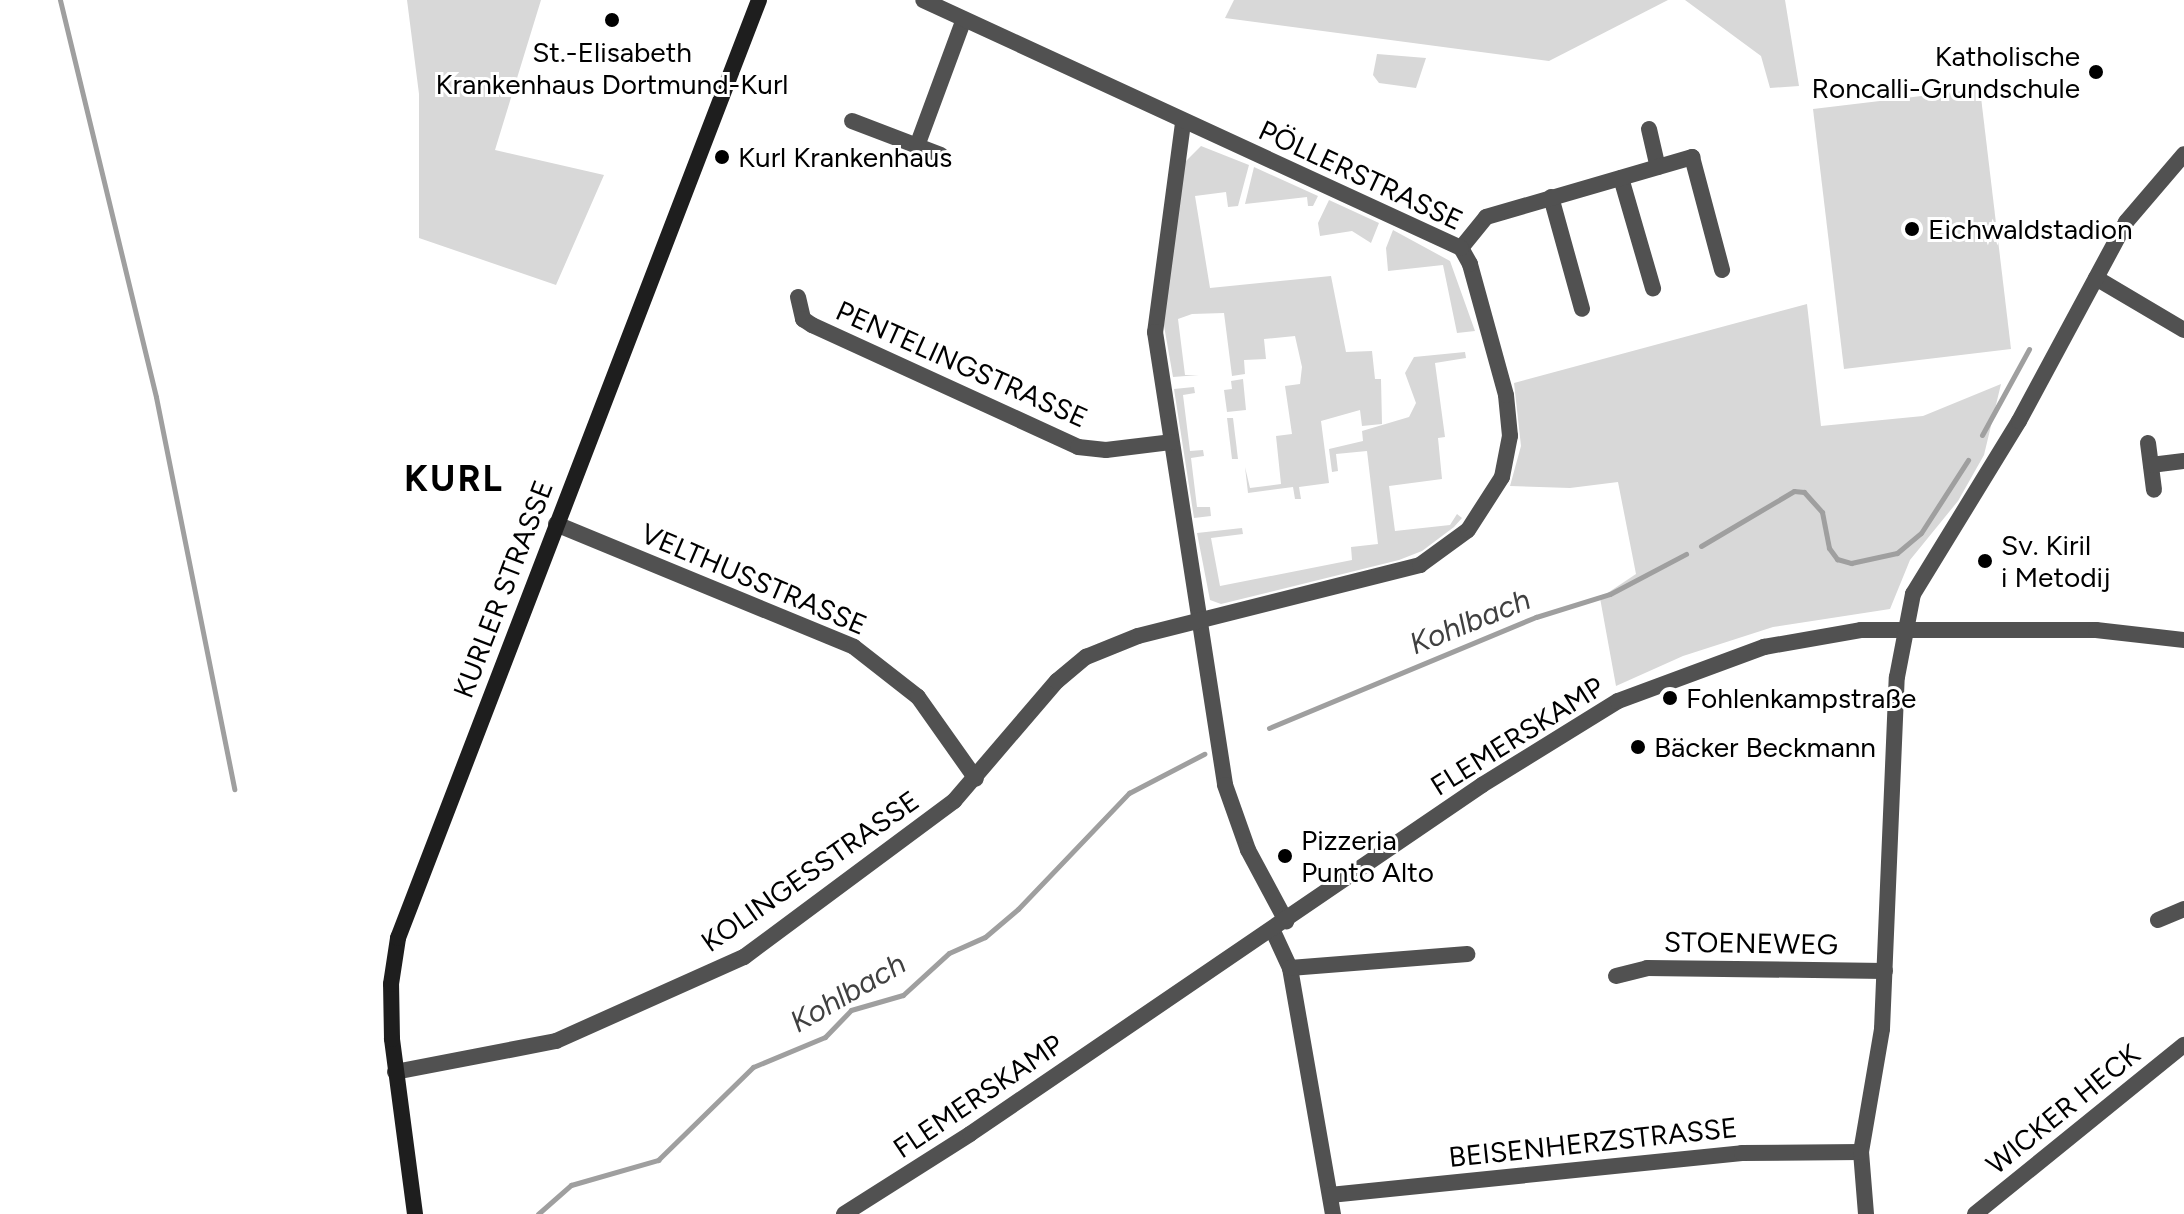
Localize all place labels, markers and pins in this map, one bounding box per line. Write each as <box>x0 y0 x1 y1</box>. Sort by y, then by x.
marker: St.-Elisabeth Krankenhaus Dortmund-Kurl <box>601 9 623 31</box>
place label: St.-Elisabeth Krankenhaus Dortmund-Kurl <box>435 35 789 101</box>
place label: Katholische Roncalli-Grundschule <box>1811 39 2080 105</box>
marker: Katholische Roncalli-Grundschule <box>2087 63 2105 81</box>
place label: Kurl Krankenhaus <box>738 140 952 174</box>
marker: Kurl Krankenhaus <box>713 148 731 166</box>
place label: Eichwaldstadion <box>1928 212 2133 246</box>
marker: Eichwaldstadion <box>1903 220 1921 238</box>
place label: Sv. Kiril i Metodij <box>2001 528 2111 594</box>
marker: Sv. Kiril i Metodij <box>1976 552 1994 570</box>
place label: Fohlenkampstraße <box>1686 681 1916 715</box>
marker: Fohlenkampstraße <box>1661 689 1679 707</box>
place label: Bäcker Beckmann <box>1654 730 1876 764</box>
marker: Bäcker Beckmann <box>1629 738 1647 756</box>
place label: Pizzeria Punto Alto <box>1301 823 1434 889</box>
marker: Pizzeria Punto Alto <box>1276 847 1294 865</box>

